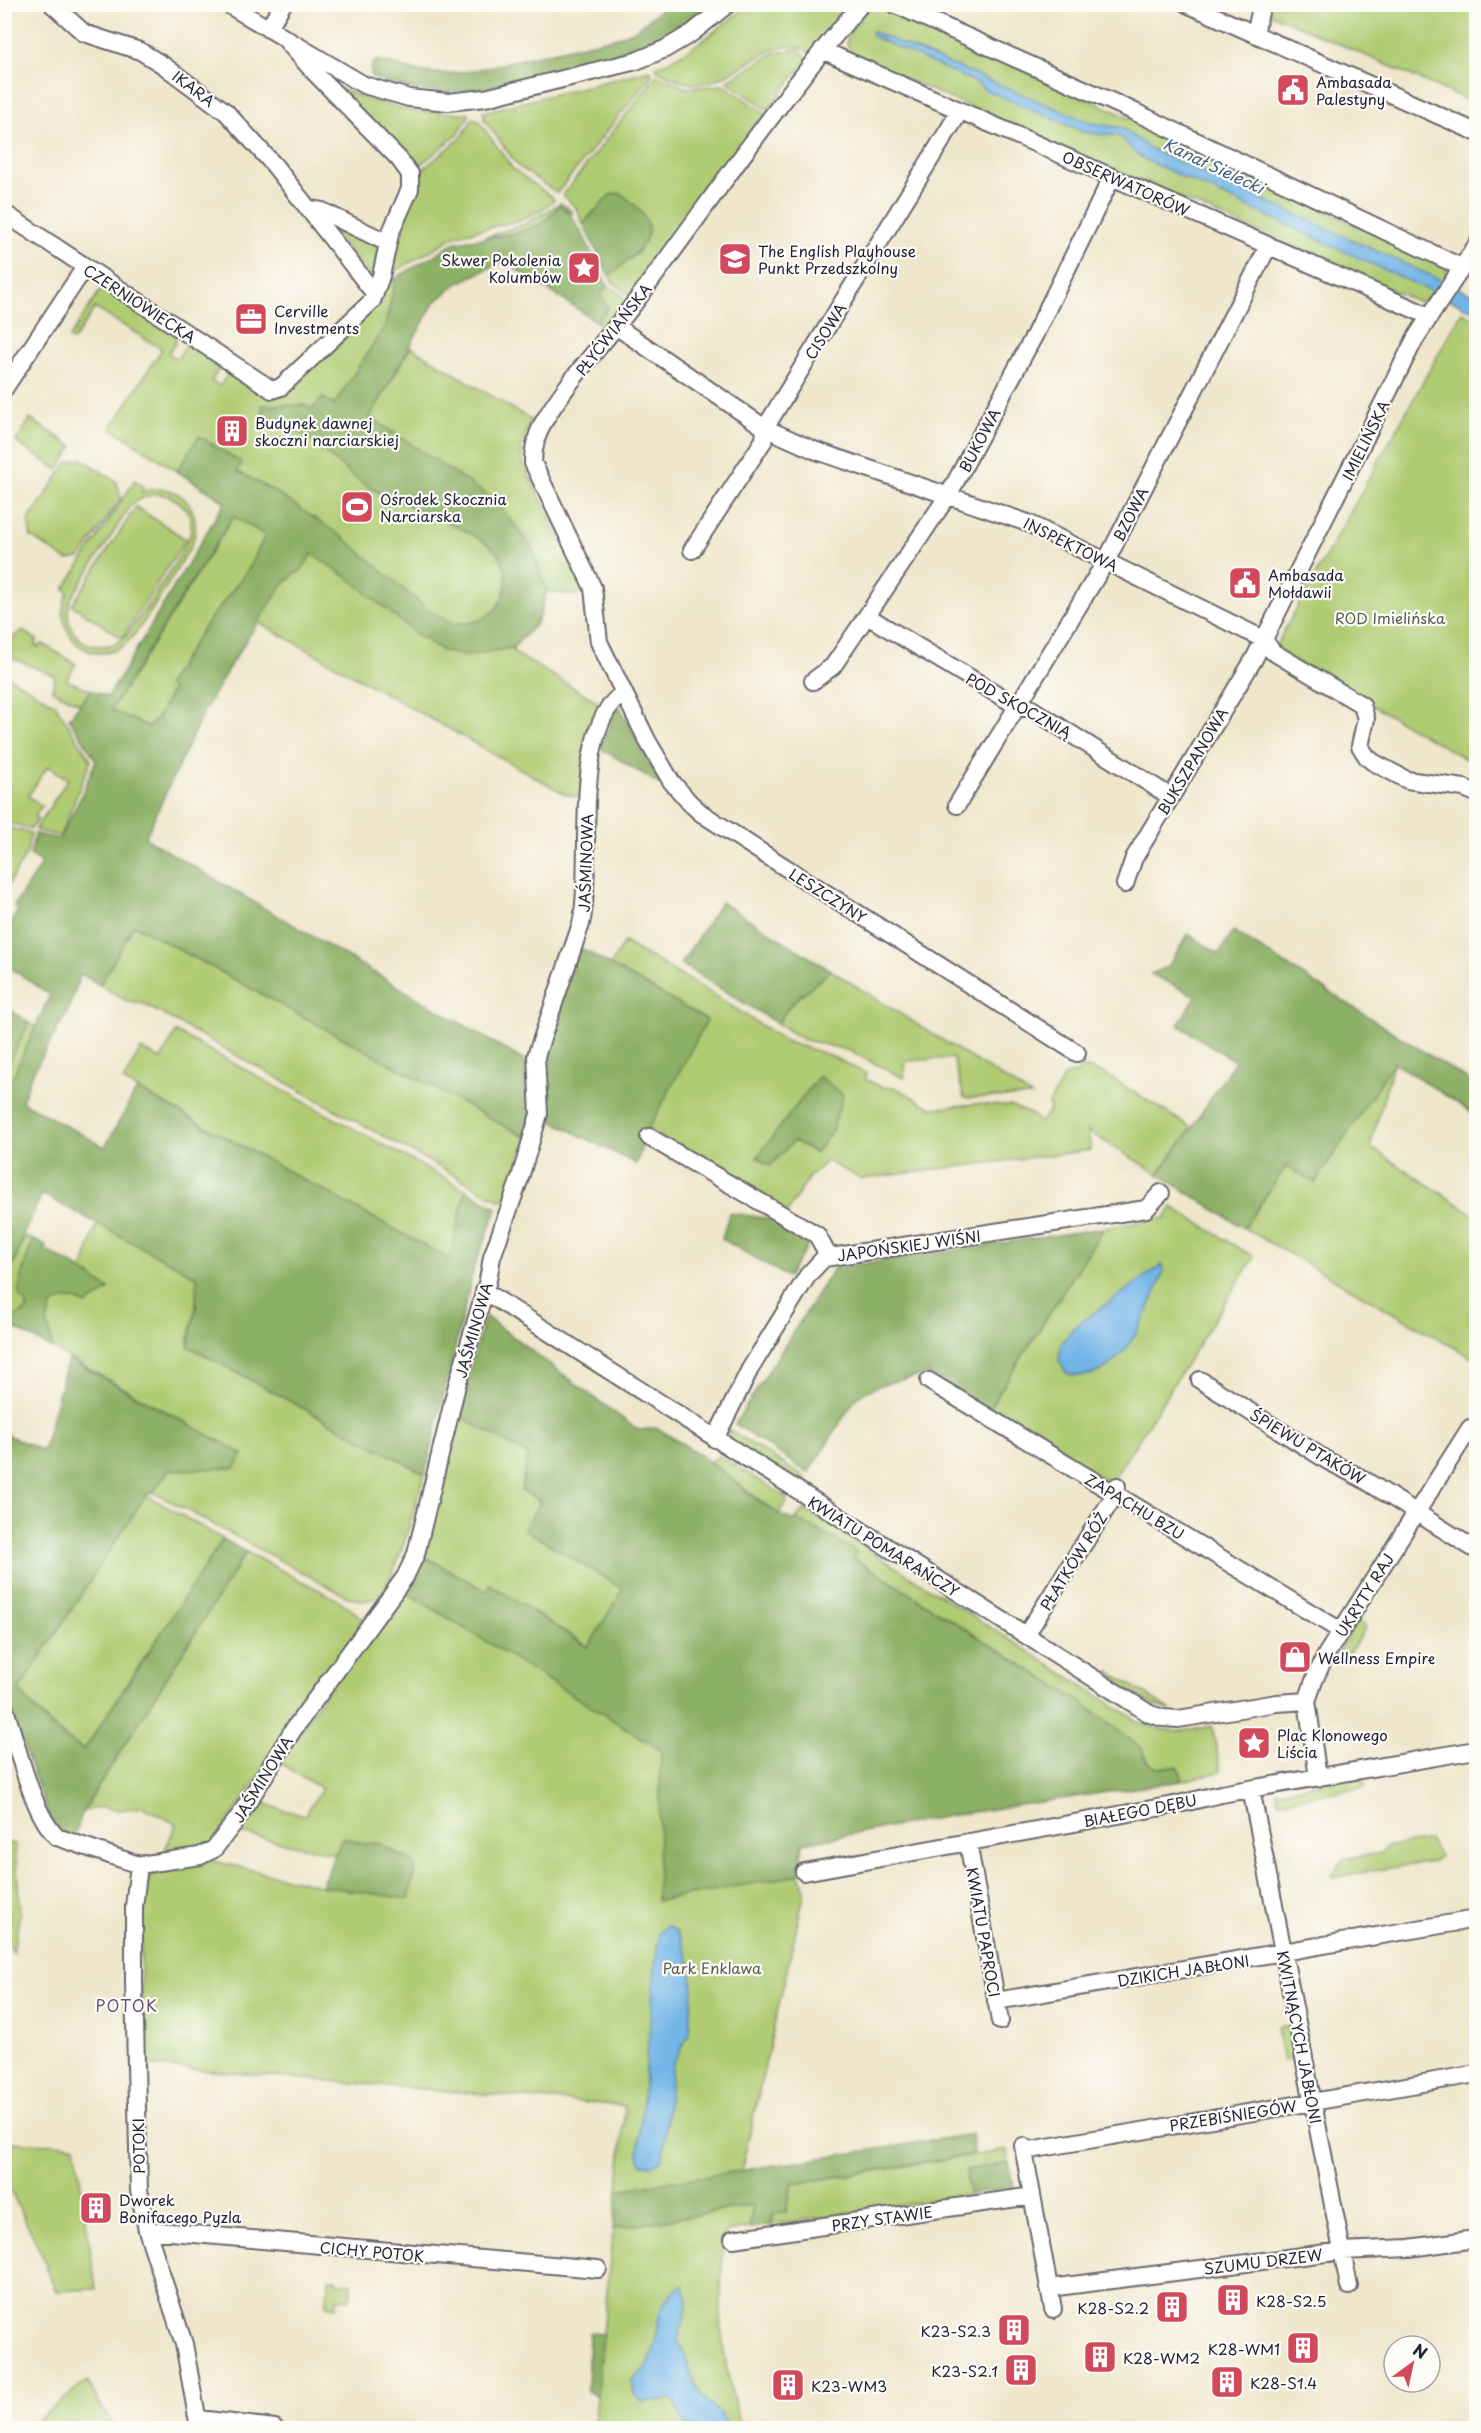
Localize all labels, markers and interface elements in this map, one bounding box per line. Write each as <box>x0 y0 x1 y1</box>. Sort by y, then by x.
street label: IKARA <box>168 64 220 112</box>
place label: Ambasada Palestyny <box>1316 70 1392 110</box>
public building icon: Ambasada Palestyny <box>1275 72 1311 108</box>
water label: Kanał Sielecki <box>1160 131 1271 200</box>
street label: OBSERWATORÓW <box>1059 145 1194 222</box>
place label: The English Playhouse Punkt Przedszkolny <box>758 239 916 279</box>
school or university icon: The English Playhouse Punkt Przedszkolny <box>717 241 753 277</box>
place label: Skwer Pokolenia Kolumbów <box>441 248 562 288</box>
place icon: Skwer Pokolenia Kolumbów <box>566 250 602 286</box>
street label: CZERNIOWIECKA <box>79 258 201 348</box>
street label: PŁYĆWIAŃSKA <box>570 278 656 380</box>
street label: CISOWA <box>799 298 851 364</box>
place label: Cerville Investments <box>274 299 359 339</box>
office icon: Cerville Investments <box>233 301 269 337</box>
street label: IMIELIŃSKA <box>1336 396 1394 484</box>
street label: BUKOWA <box>952 404 1006 476</box>
place label: Budynek dawnej skoczni narciarskiej <box>255 411 399 451</box>
building icon: Budynek dawnej skoczni narciarskiej <box>214 413 250 449</box>
street label: BZOWA <box>1107 483 1153 545</box>
place label: Ośrodek Skocznia Narciarska <box>380 487 507 527</box>
sports icon: Ośrodek Skocznia Narciarska <box>339 489 375 525</box>
street label: INSPEKTOWA <box>1020 511 1122 577</box>
place label: Ambasada Mołdawii <box>1268 563 1344 603</box>
public building icon: Ambasada Mołdawii <box>1227 565 1263 601</box>
park label: ROD Imielińska <box>1335 606 1446 629</box>
street label: POD SKOCZNIĄ <box>962 666 1076 744</box>
street label: BUKSZPANOWA <box>1151 703 1233 819</box>
street label: JAŚMINOWA <box>572 813 598 913</box>
street label: LESZCZYNY <box>785 862 871 928</box>
street label: JAPOŃSKIEJ WIŚNI <box>836 1224 982 1266</box>
street label: JAŚMINOWA <box>448 1279 498 1381</box>
street label: ŚPIEWU PTAKÓW <box>1246 1402 1371 1490</box>
street label: ZAPACHU BZU <box>1081 1467 1189 1545</box>
street label: KWIATU POMARAŃCZY <box>804 1490 965 1602</box>
street label: PŁATKÓW RÓŻ <box>1034 1507 1112 1614</box>
street label: UKRYTY RAJ <box>1329 1549 1399 1641</box>
shop icon: Wellness Empire <box>1277 1639 1313 1675</box>
place label: Wellness Empire <box>1318 1646 1435 1669</box>
place label: Plac Klonowego Liścia <box>1277 1723 1388 1763</box>
place icon: Plac Klonowego Liścia <box>1236 1725 1272 1761</box>
street label: JAŚMINOWA <box>226 1731 298 1827</box>
street label: BIAŁEGO DĘBU <box>1081 1788 1199 1832</box>
street label: KWIATU PAPROCI <box>961 1865 1007 1999</box>
street label: DZIKICH JABŁONI <box>1115 1948 1251 1992</box>
street label: KWITNĄCYCH JABŁONI <box>1272 1949 1328 2125</box>
park label: Park Enklawa <box>663 1956 762 1979</box>
district label: POTOK <box>95 1993 159 2017</box>
street label: PRZEBIŚNIEGÓW <box>1168 2094 1298 2136</box>
street label: POTOKI <box>126 2118 150 2174</box>
place label: Dworek Bonifacego Pyzla <box>119 2188 242 2228</box>
building icon: Dworek Bonifacego Pyzla <box>78 2190 114 2226</box>
street label: PRZY STAWIE <box>830 2200 934 2236</box>
street label: CICHY POTOK <box>319 2235 425 2267</box>
street label: SZUMU DRZEW <box>1202 2242 1324 2280</box>
building icon: K28-S2.5 <box>1215 2282 1251 2318</box>
building icon: K28-S2.2 <box>1154 2289 1190 2325</box>
place label: K28-S2.5 <box>1256 2289 1326 2312</box>
place label: K28-S2.2 <box>1077 2296 1149 2319</box>
building icon: K23-S2.3 <box>996 2312 1032 2348</box>
place label: K23-S2.3 <box>921 2319 991 2342</box>
building icon: K28-WM1 <box>1285 2330 1321 2366</box>
north arrow <box>1382 2334 1442 2394</box>
place label: K28-WM1 <box>1208 2337 1280 2360</box>
text: N <box>1409 2337 1433 2364</box>
building icon: K28-WM2 <box>1082 2339 1118 2375</box>
place label: K28-WM2 <box>1123 2346 1200 2369</box>
building icon: K23-S2.1 <box>1003 2352 1039 2388</box>
place label: K23-S2.1 <box>931 2359 998 2382</box>
building icon: K28-S1.4 <box>1209 2364 1245 2400</box>
building icon: K23-WM3 <box>770 2367 806 2403</box>
place label: K28-S1.4 <box>1250 2371 1317 2394</box>
place label: K23-WM3 <box>811 2374 887 2397</box>

